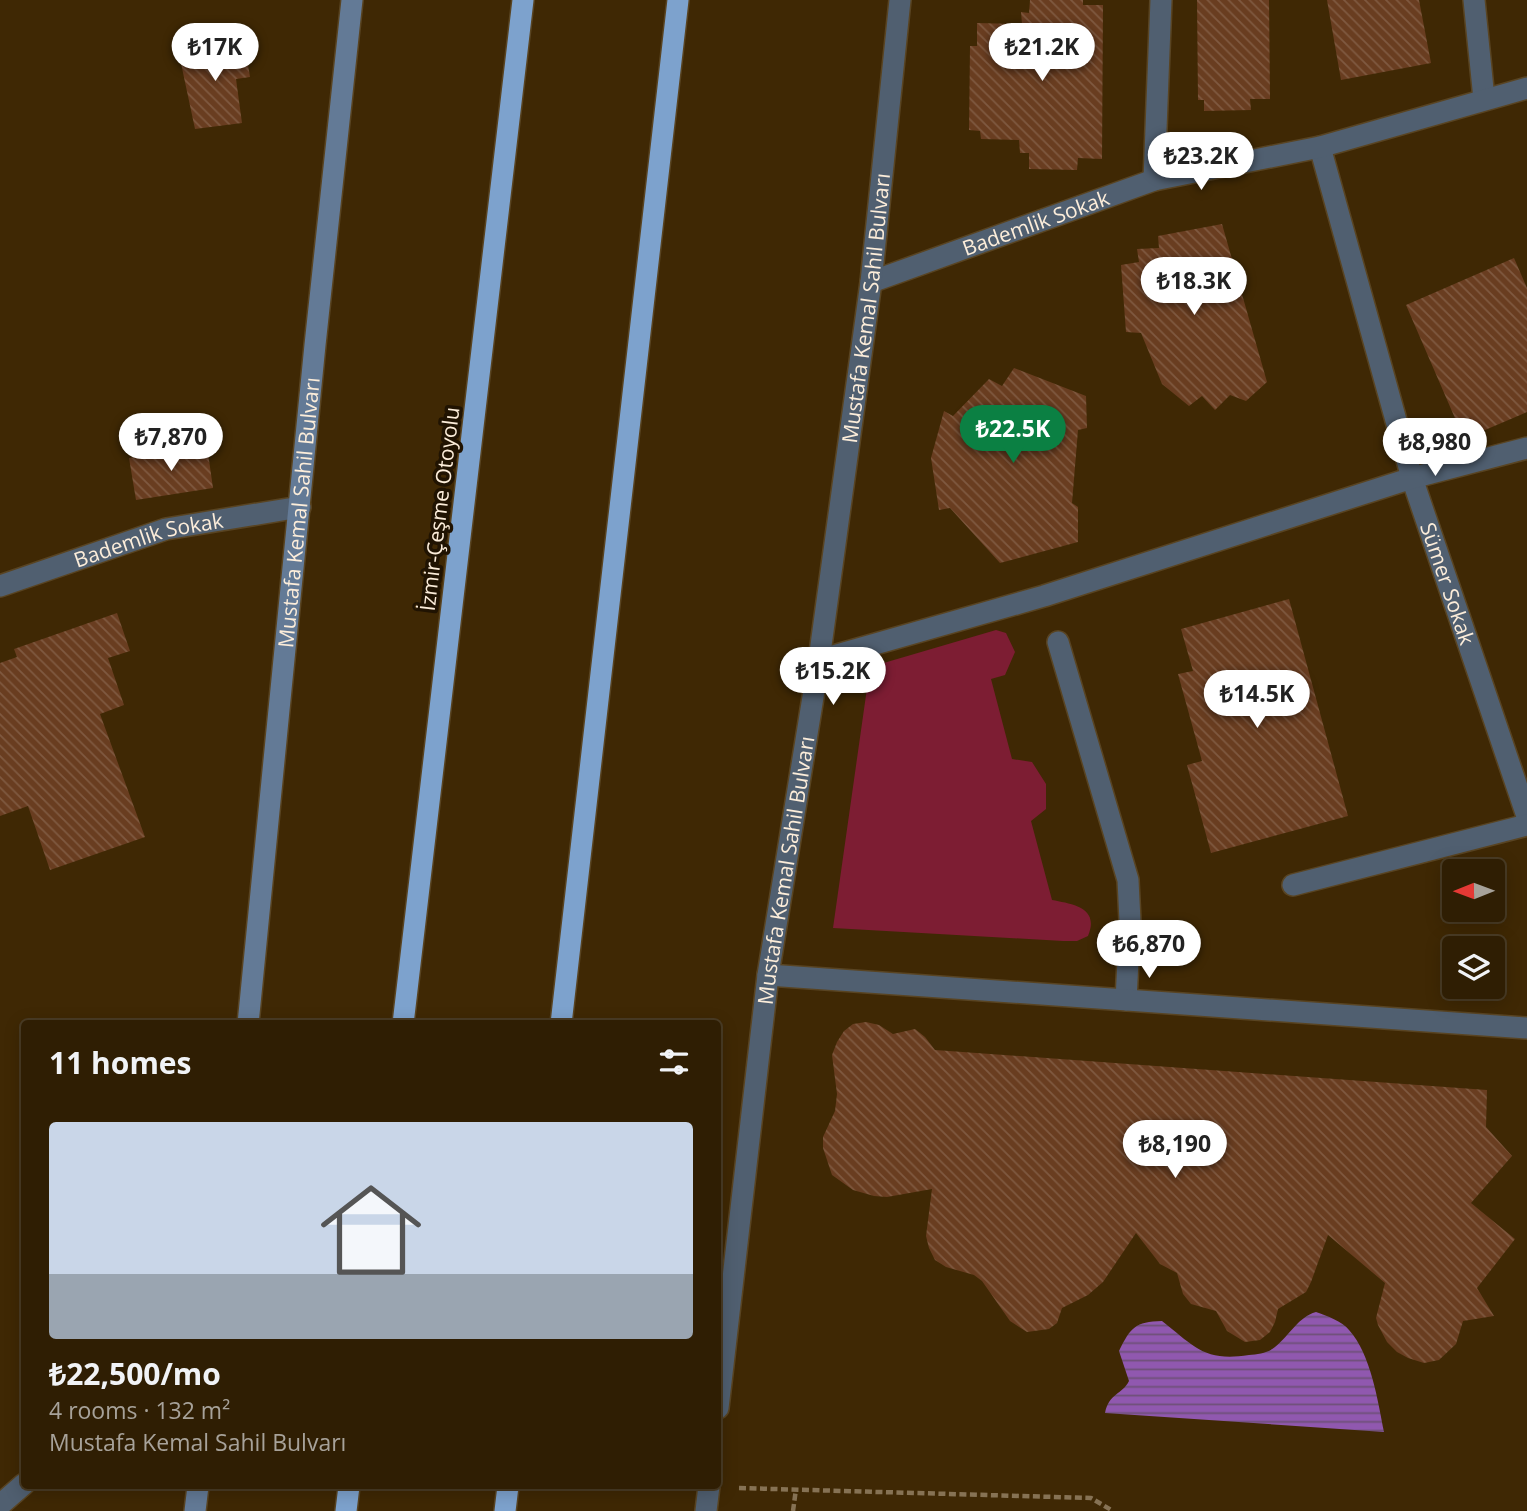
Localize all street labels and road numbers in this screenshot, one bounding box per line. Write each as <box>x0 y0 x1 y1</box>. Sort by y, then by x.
street label: Mustafa Kemal Sahil Bulvarı <box>835 172 896 445</box>
street label: Bademlik Sokak <box>958 183 1113 262</box>
street label: Mustafa Kemal Sahil Bulvarı <box>271 376 326 649</box>
street label: İzmir-Çeşme Otoyolu <box>413 405 465 613</box>
street label: Bademlik Sokak <box>70 506 225 574</box>
street label: Sümer Sokak <box>1414 519 1482 648</box>
street label: Mustafa Kemal Sahil Bulvarı <box>751 734 820 1006</box>

